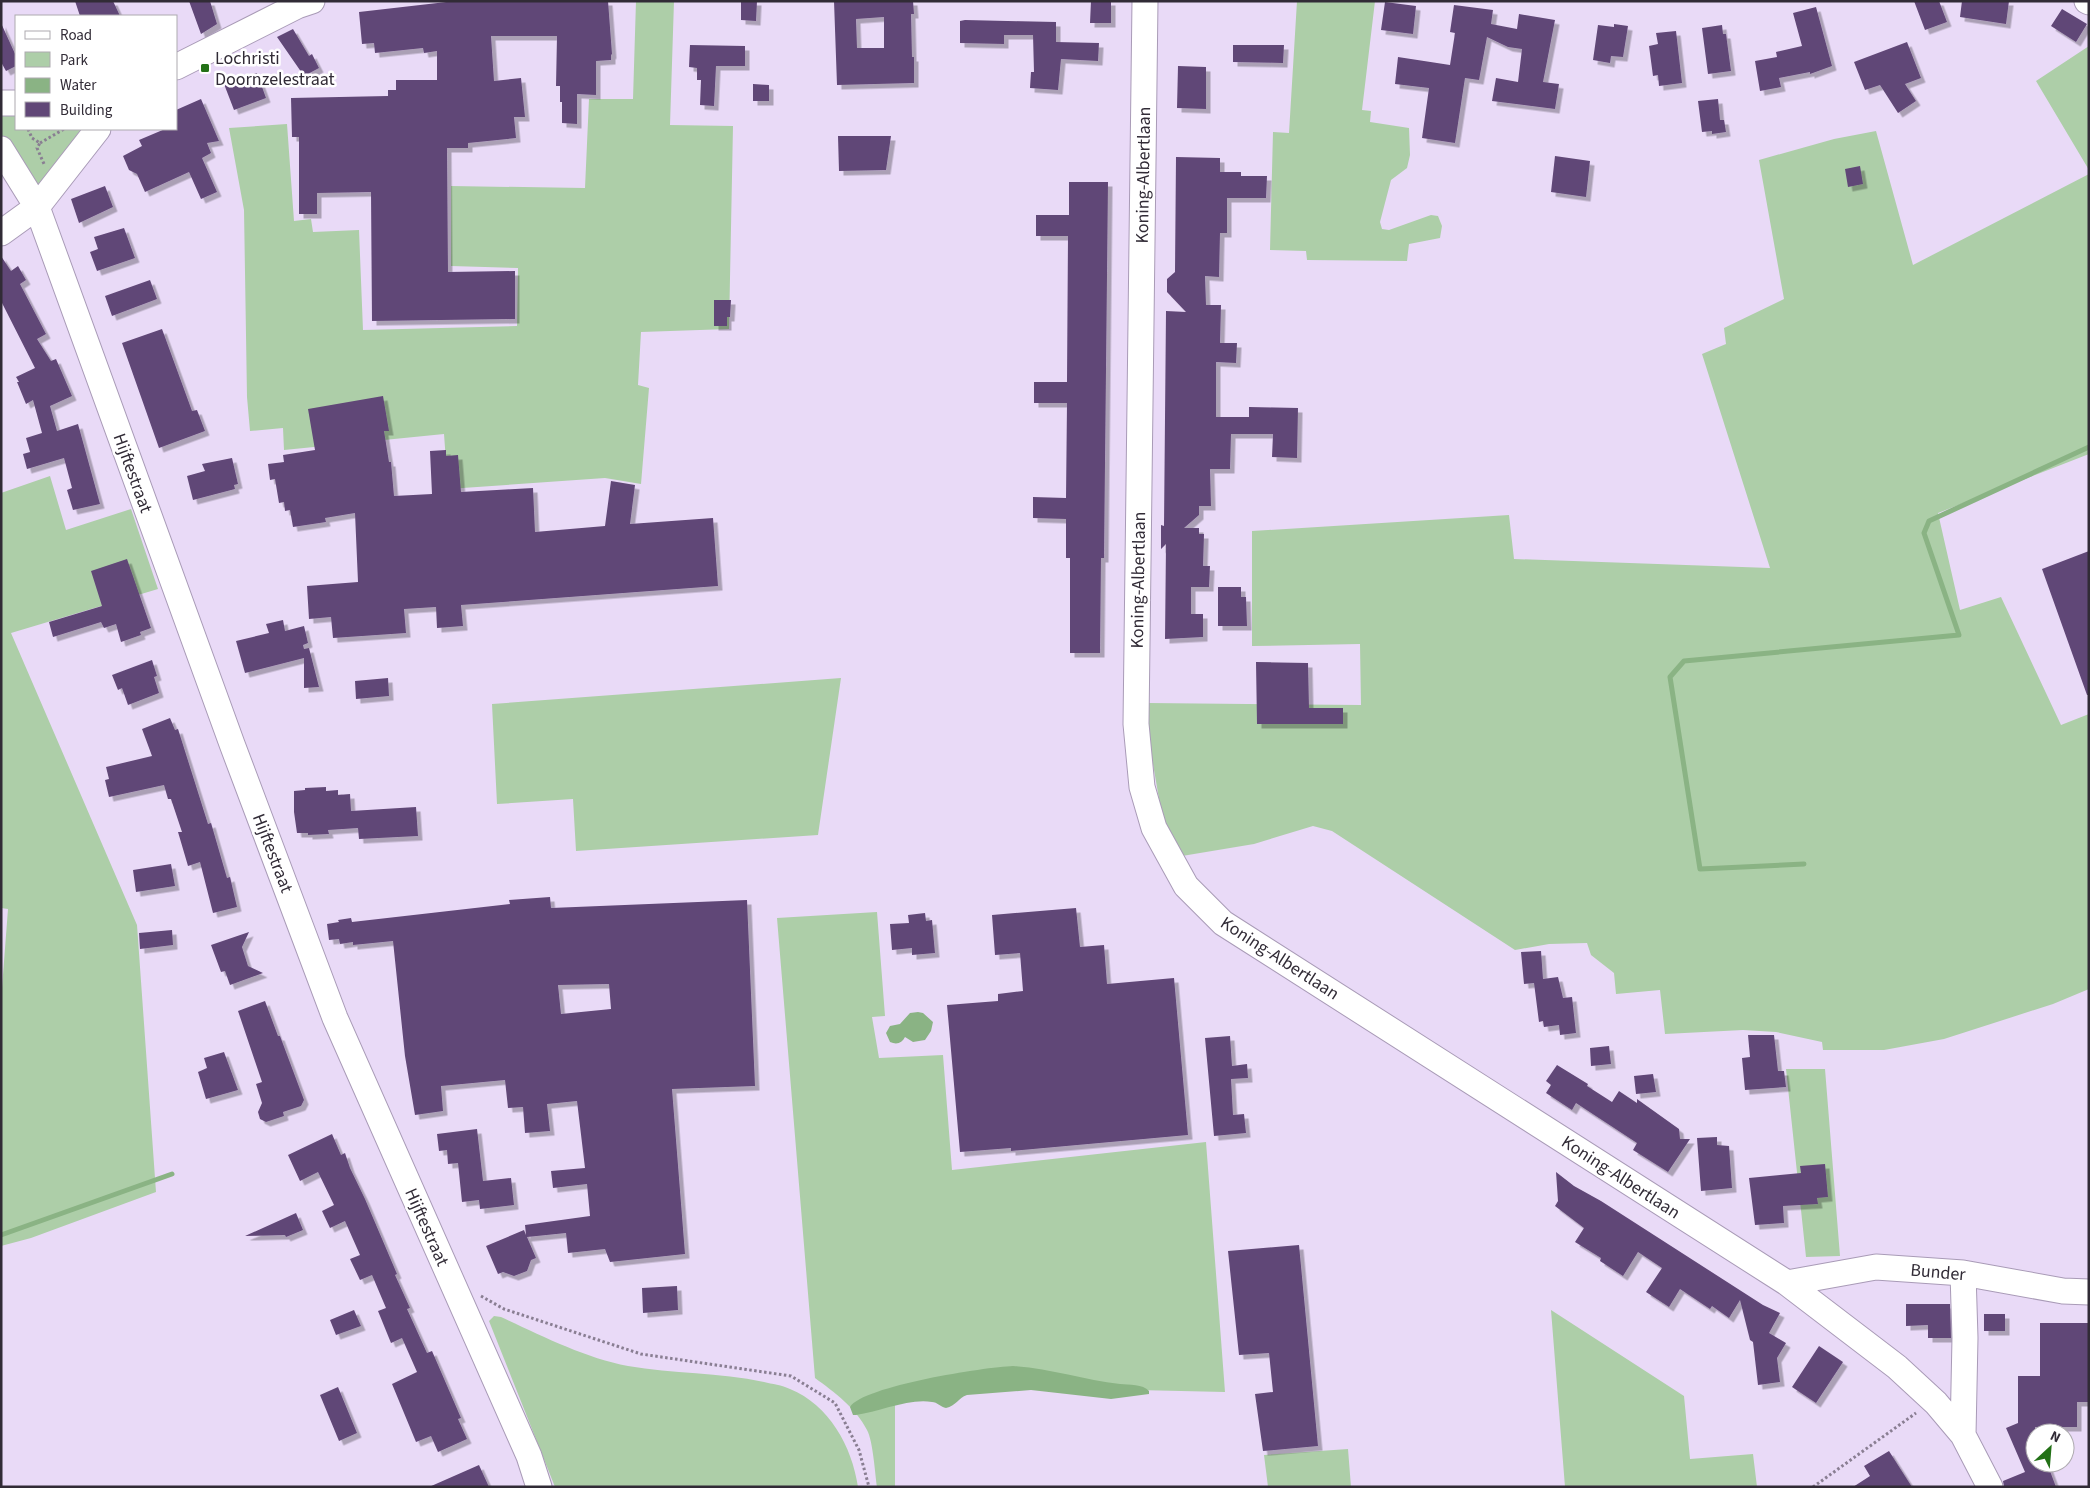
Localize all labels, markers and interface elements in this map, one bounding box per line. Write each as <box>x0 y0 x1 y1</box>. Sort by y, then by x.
legend <box>15 15 178 130</box>
text: Road <box>60 25 92 46</box>
place label: Lochristi Doornzelestraat <box>215 46 335 92</box>
text: Park <box>60 50 89 71</box>
marker: Lochristi Doornzelestraat <box>199 62 211 74</box>
text: Water <box>60 75 97 96</box>
text: Building <box>60 100 113 121</box>
street label: Koning-Albertlaan <box>1130 106 1157 244</box>
street label: Hijftestraat <box>107 430 158 516</box>
street label: Koning-Albertlaan <box>1125 511 1152 649</box>
street label: Hijftestraat <box>246 810 299 896</box>
street label: Koning-Albertlaan <box>1215 911 1344 1006</box>
street label: Koning-Albertlaan <box>1556 1130 1685 1225</box>
street label: Hijftestraat <box>398 1184 455 1270</box>
street label: Bunder <box>1909 1258 1967 1287</box>
north arrow <box>2025 1423 2075 1473</box>
text: N <box>2047 1426 2064 1448</box>

